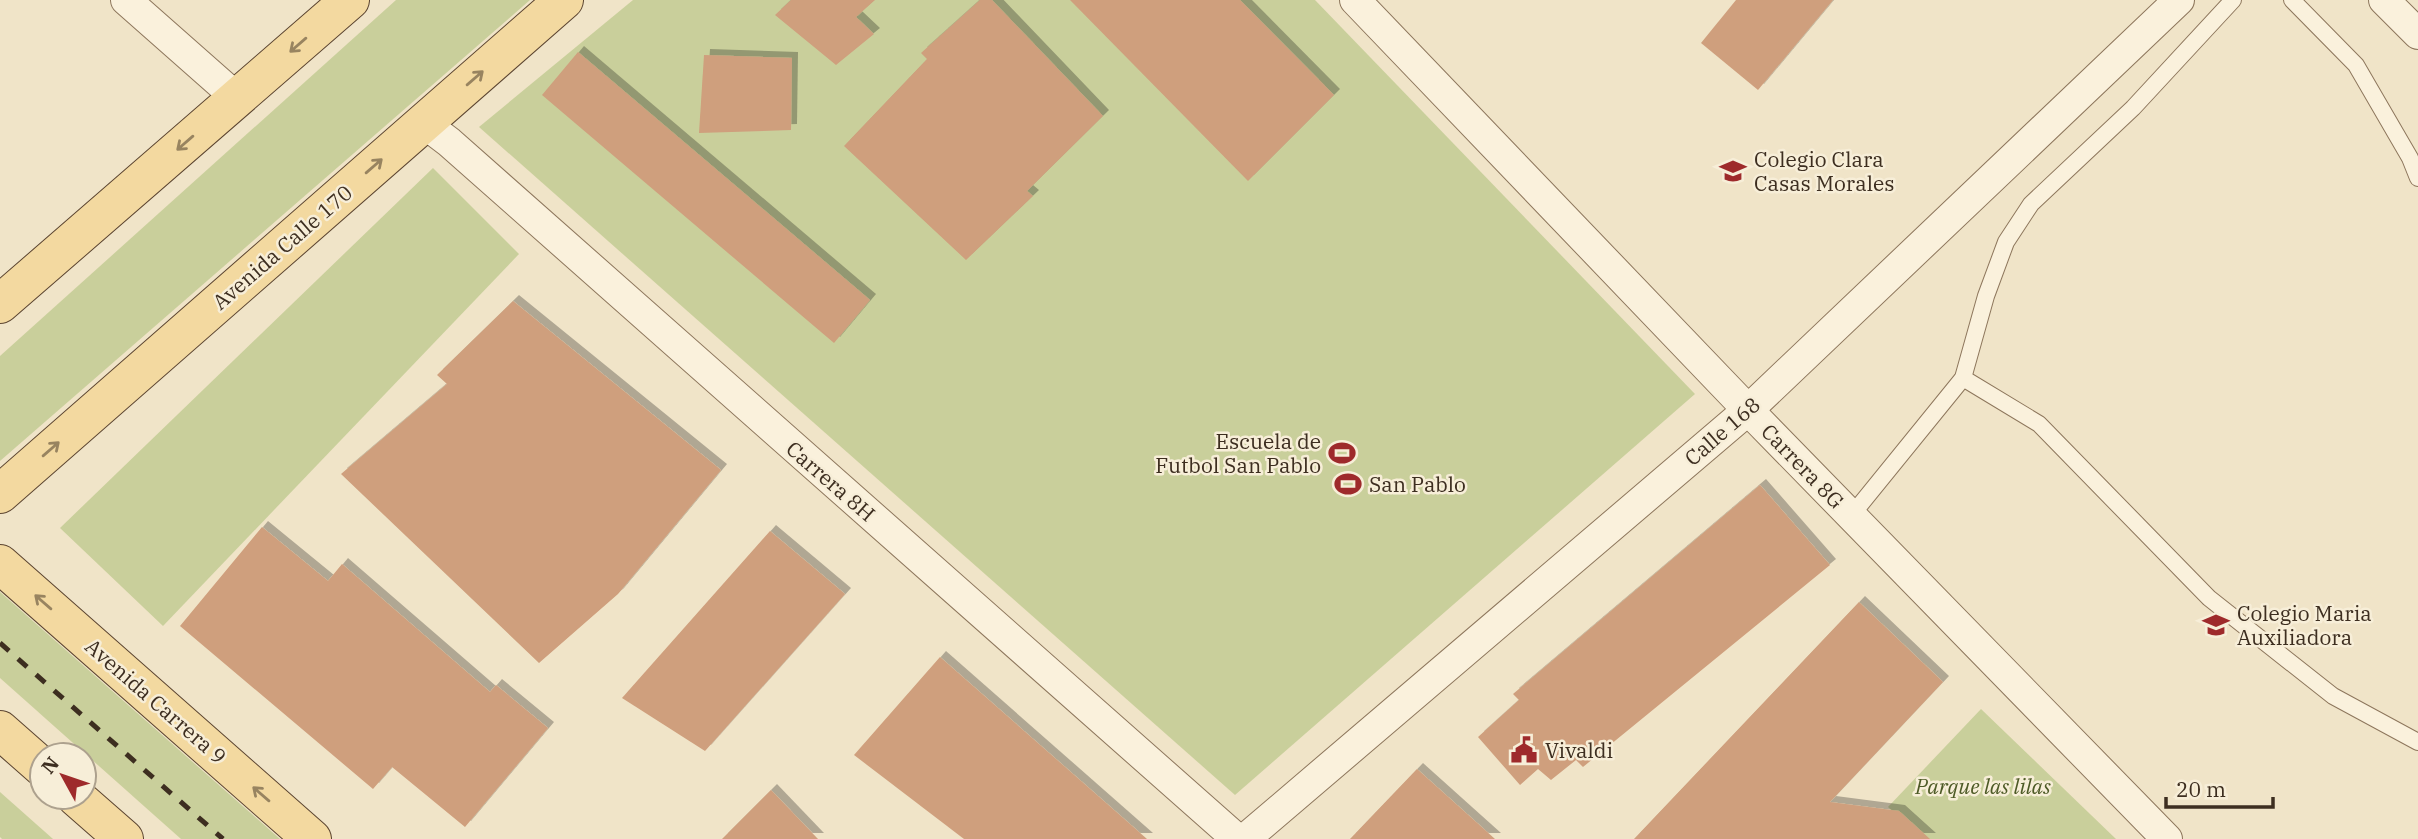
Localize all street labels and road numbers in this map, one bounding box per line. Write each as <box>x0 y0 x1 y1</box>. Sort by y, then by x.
street label: Avenida Calle 170 <box>206 178 358 316</box>
street label: Calle 168 <box>1678 390 1766 472</box>
street label: Carrera 8G <box>1755 417 1851 515</box>
street label: Carrera 8H <box>780 435 882 527</box>
street label: Avenida Carrera 9 <box>80 632 232 770</box>

